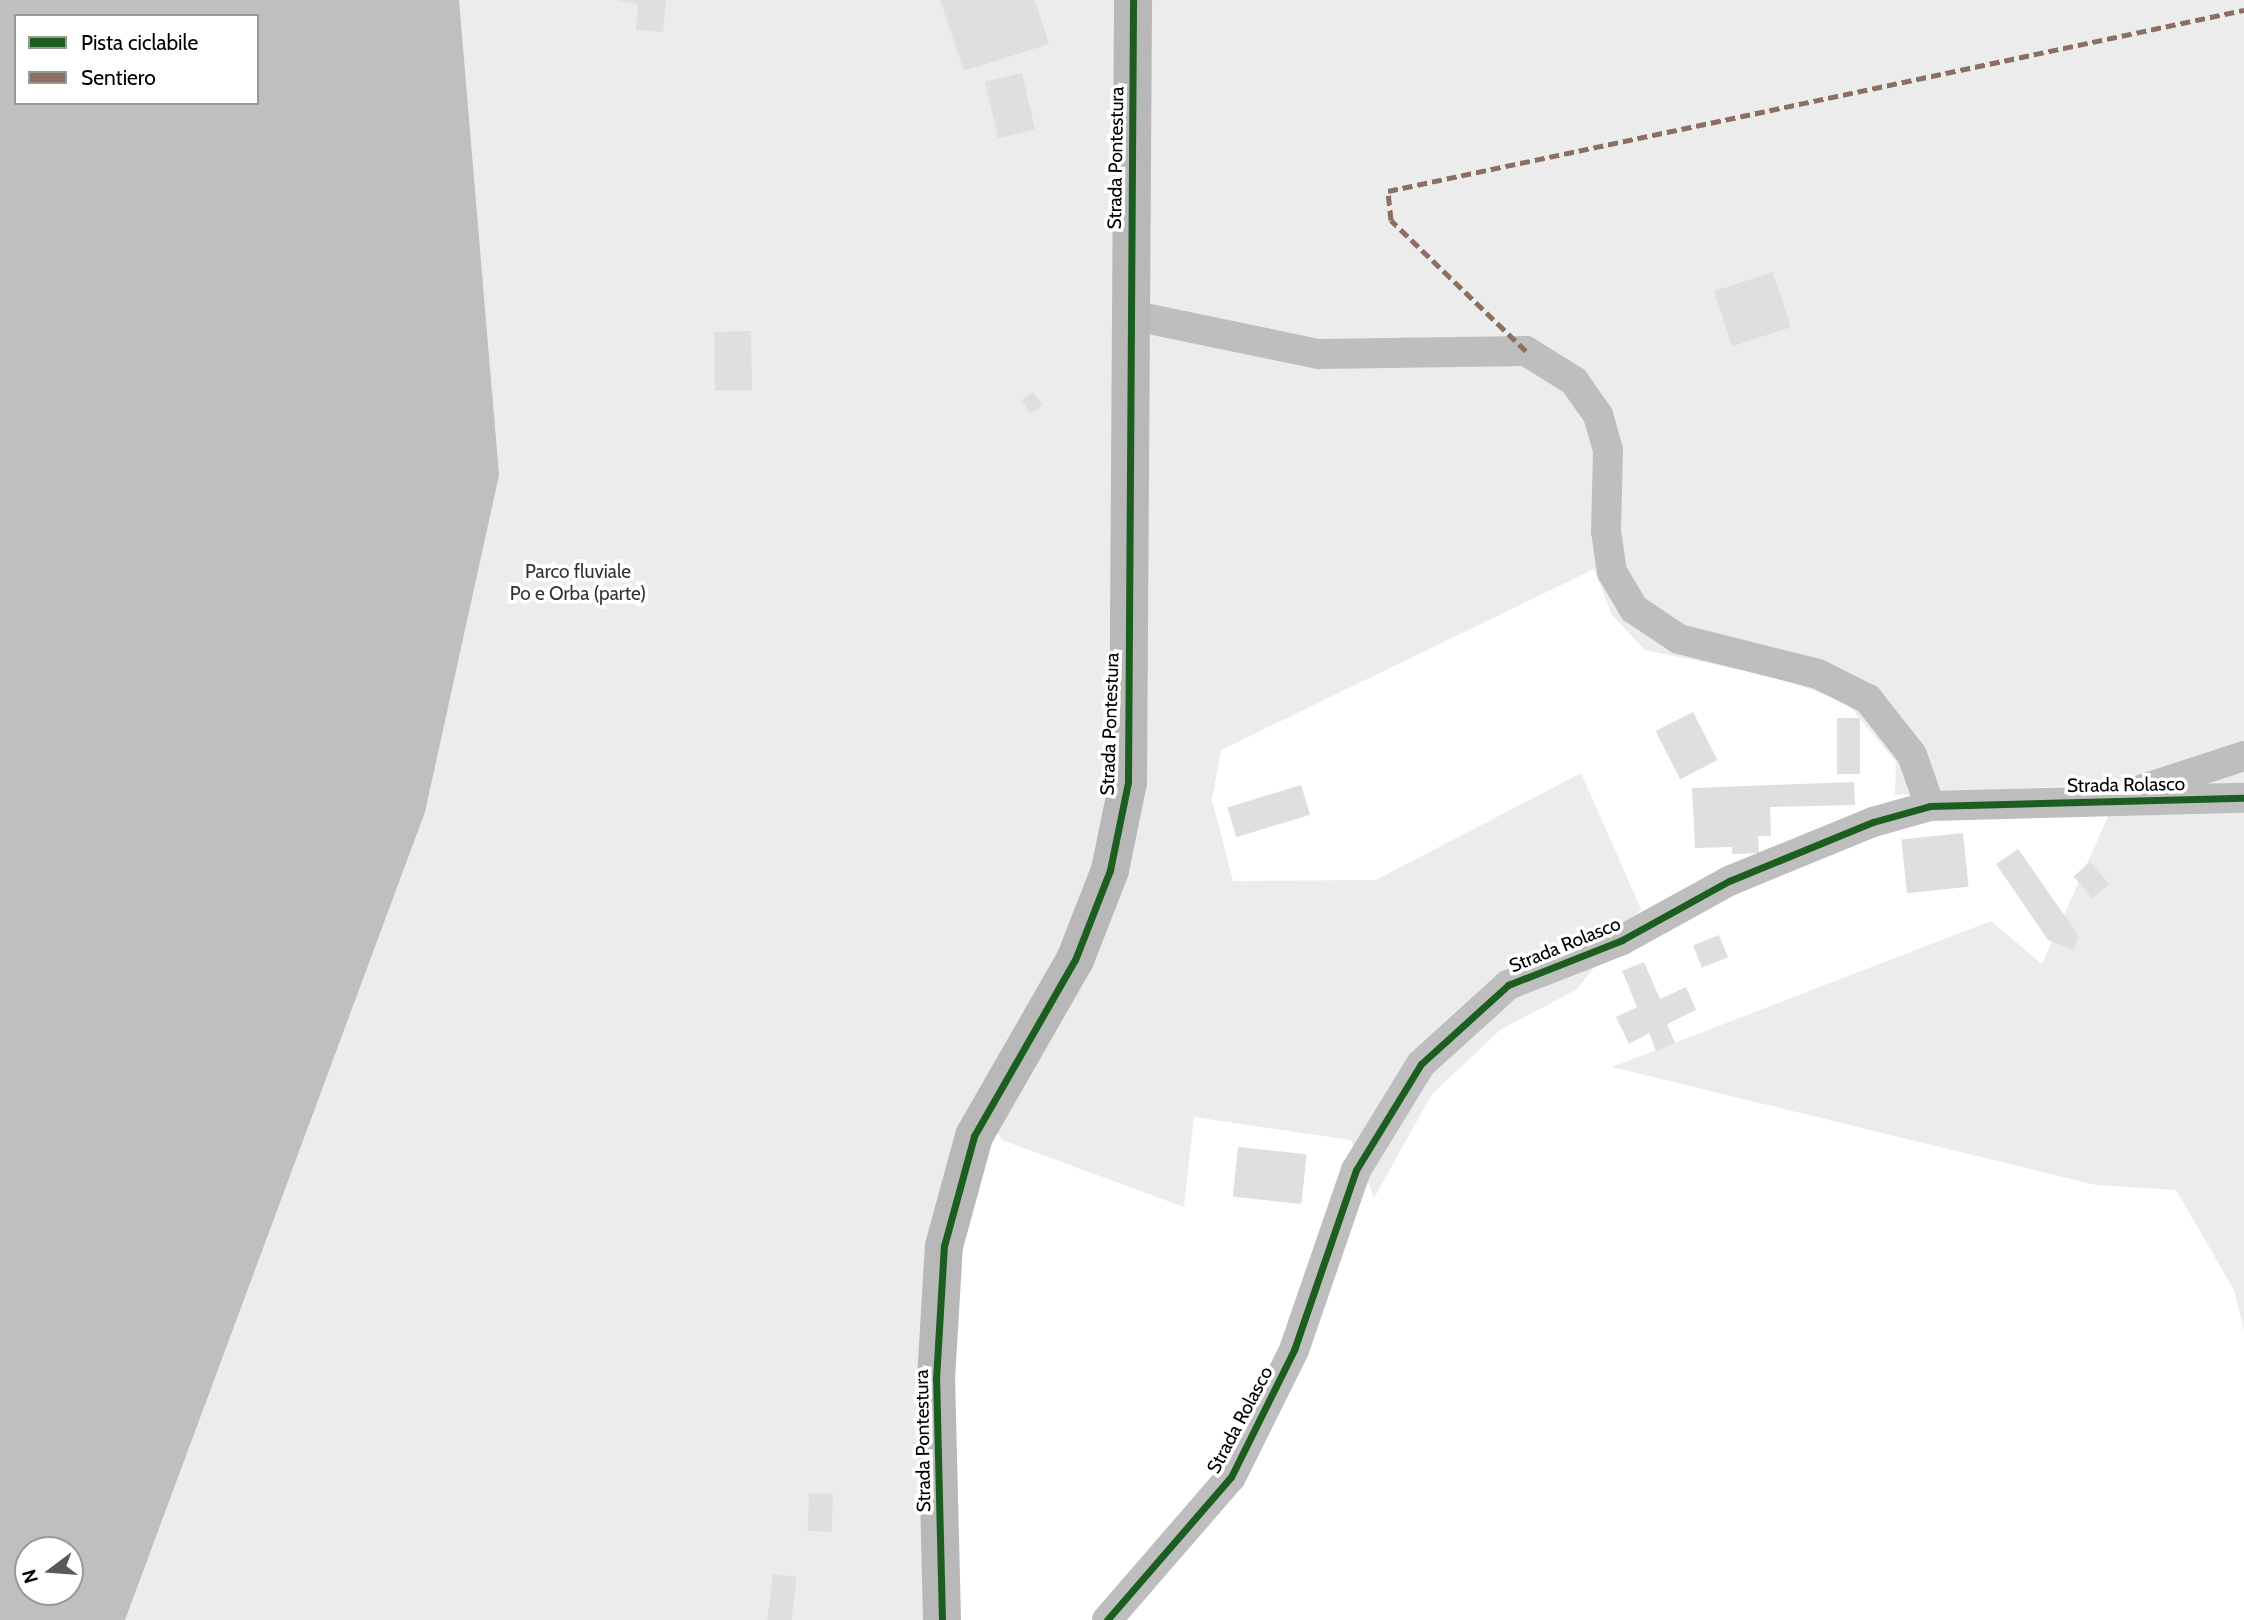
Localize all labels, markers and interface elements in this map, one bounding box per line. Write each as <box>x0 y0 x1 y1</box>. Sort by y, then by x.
legend <box>14 14 259 105</box>
text: Pista ciclabile <box>81 30 198 55</box>
text: Sentiero <box>81 65 156 90</box>
street label: Strada Pontestura <box>1103 86 1129 230</box>
park label: Parco fluviale Po e Orba (parte) <box>510 561 646 605</box>
street label: Strada Pontestura <box>1096 652 1124 796</box>
street label: Strada Rolasco <box>2067 773 2185 797</box>
street label: Strada Rolasco <box>1506 912 1624 978</box>
street label: Strada Rolasco <box>1202 1363 1278 1477</box>
street label: Strada Pontestura <box>910 1369 936 1513</box>
north arrow <box>14 1536 84 1606</box>
text: N <box>17 1567 43 1586</box>

